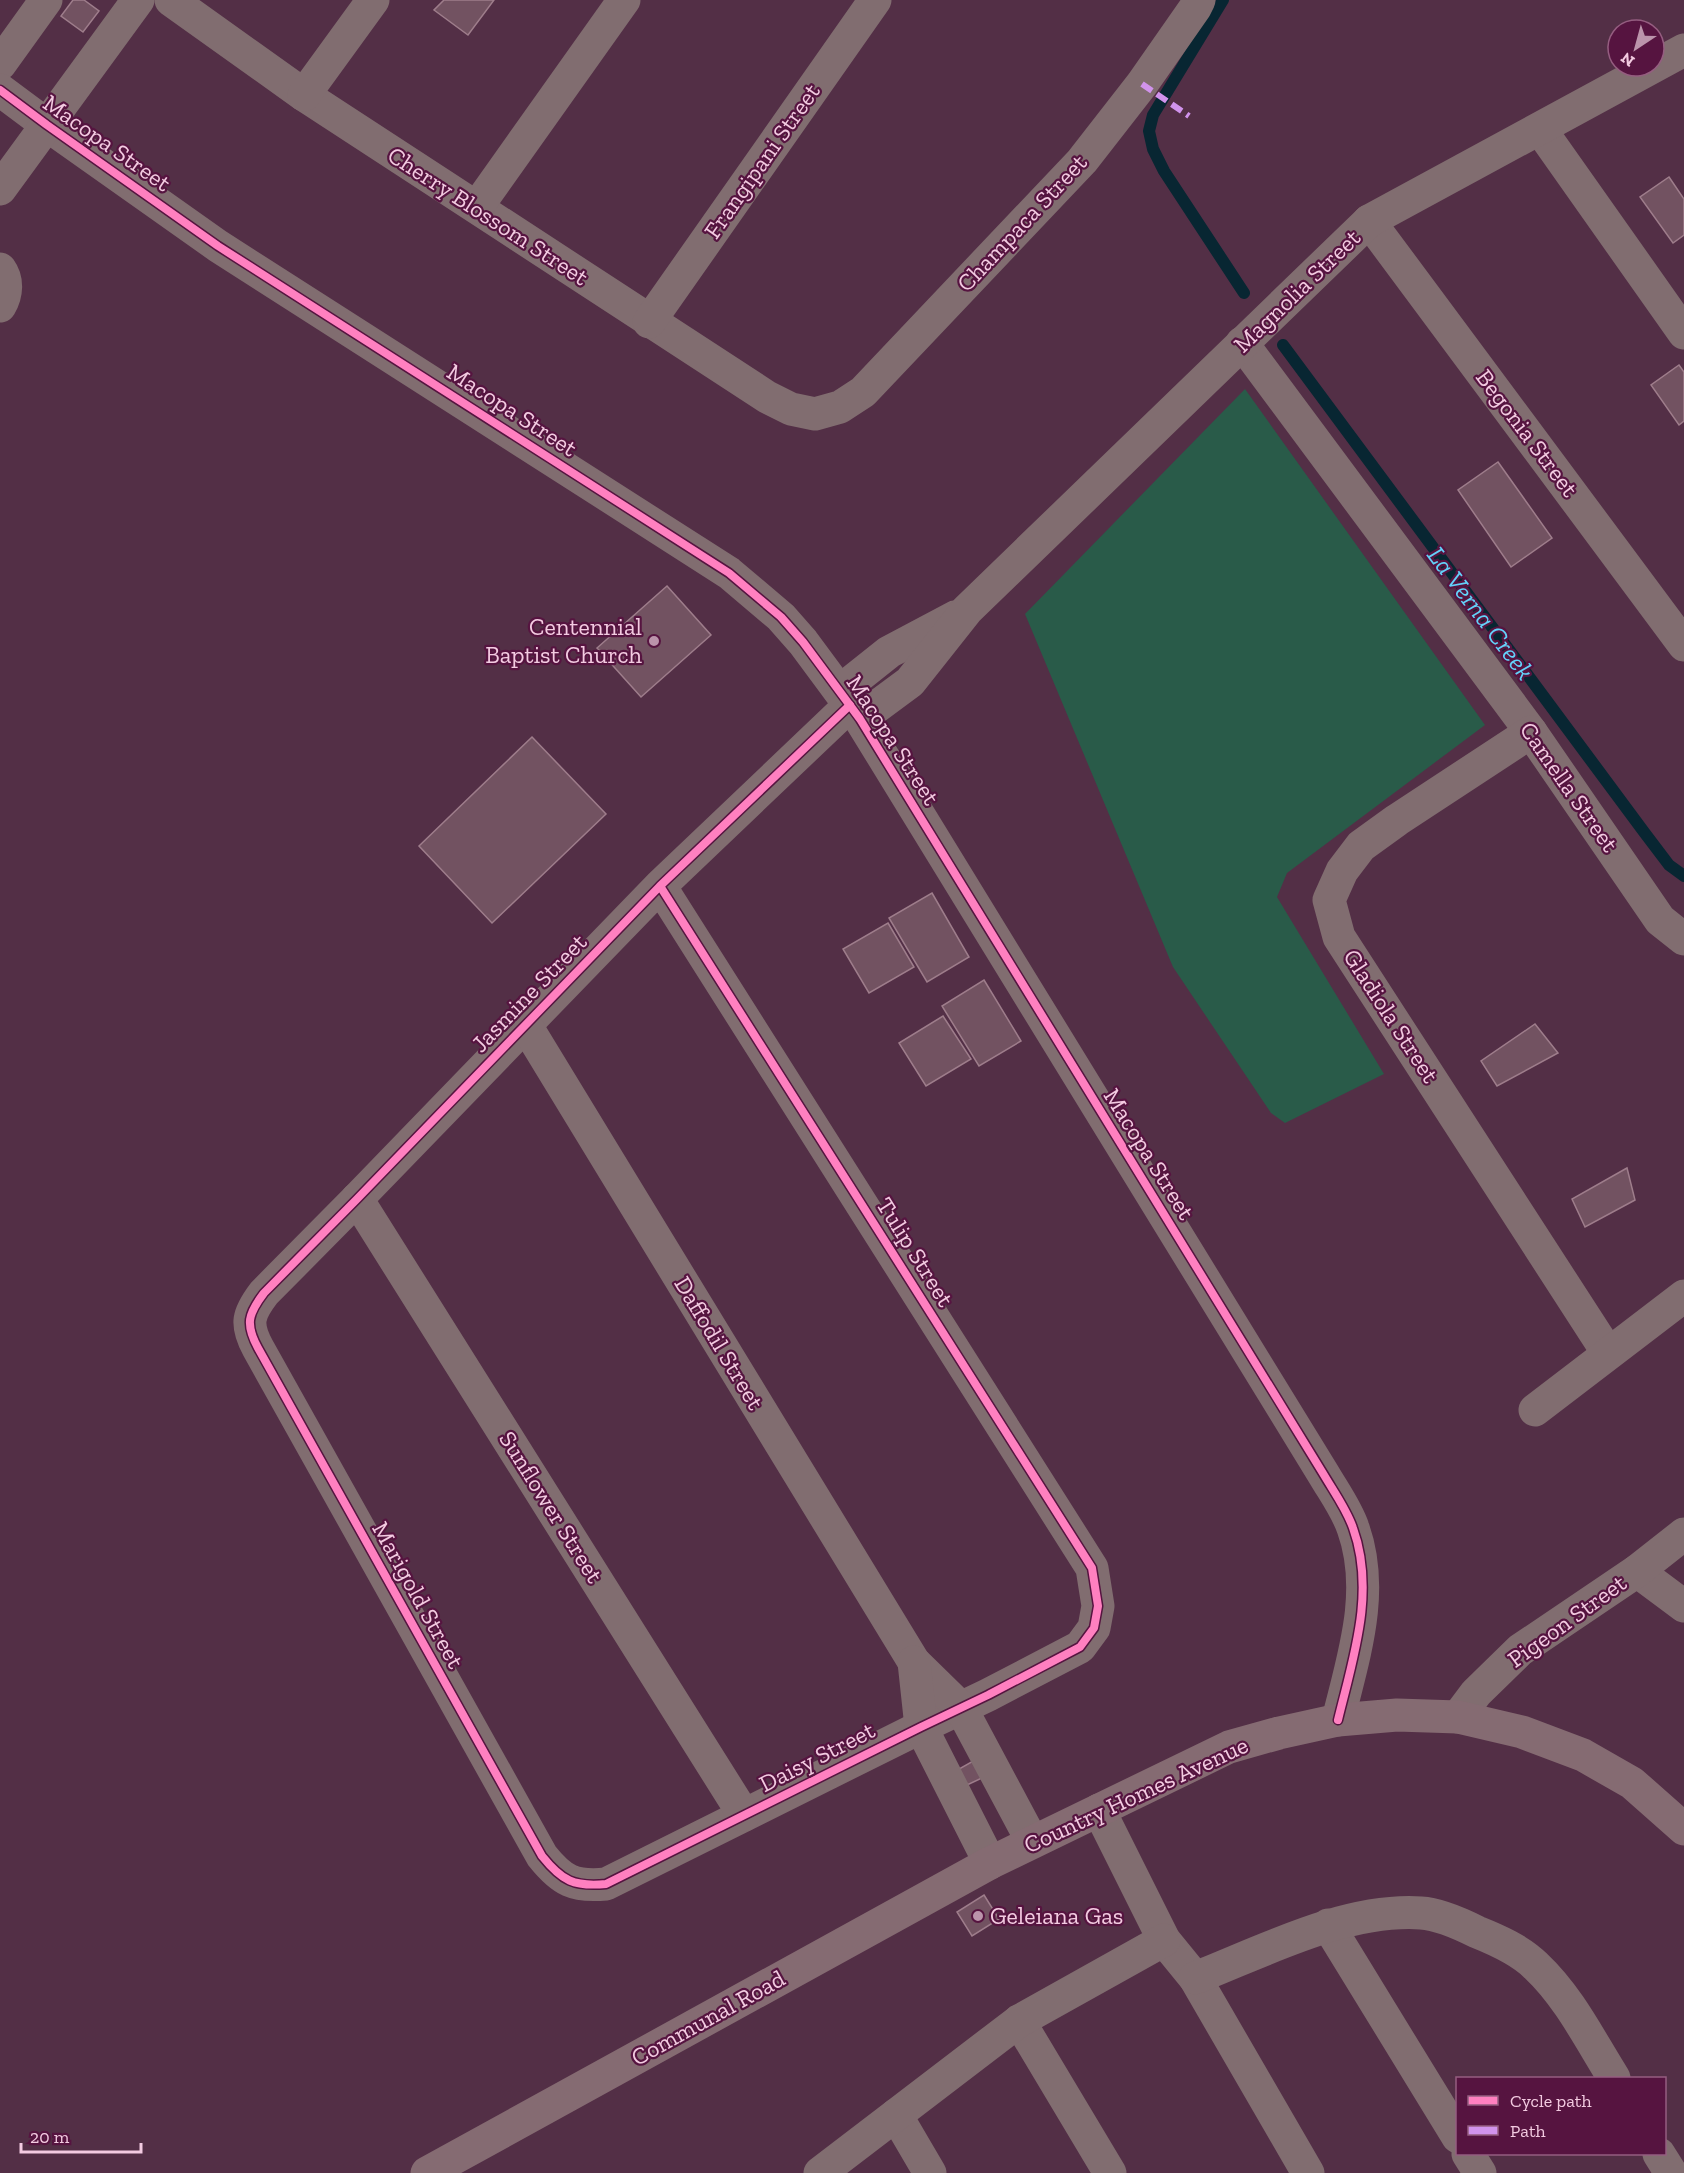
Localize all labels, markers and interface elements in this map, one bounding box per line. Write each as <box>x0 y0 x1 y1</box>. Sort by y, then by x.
north arrow <box>1606 18 1666 78</box>
text: N <box>1617 48 1638 71</box>
street label: Frangipani Street <box>697 78 826 244</box>
street label: Macopa Street <box>38 88 177 197</box>
street label: Cherry Blossom Street <box>383 140 594 291</box>
street label: Champaca Street <box>951 148 1093 297</box>
street label: Magnolia Street <box>1227 223 1366 358</box>
street label: Macopa Street <box>442 357 583 462</box>
street label: Begonia Street <box>1470 363 1585 502</box>
water label: La Verna Creek <box>1420 540 1542 686</box>
place label: Centennial Baptist Church <box>485 612 643 669</box>
marker: Centennial Baptist Church <box>647 634 661 648</box>
street label: Macopa Street <box>841 669 946 810</box>
street label: Camella Street <box>1514 716 1625 857</box>
street label: Jasmine Street <box>465 927 592 1058</box>
street label: Gladiola Street <box>1337 943 1445 1088</box>
street label: Macopa Street <box>1098 1083 1201 1225</box>
street label: Tulip Street <box>870 1192 960 1312</box>
street label: Daffodil Street <box>668 1271 771 1415</box>
street label: Sunflower Street <box>493 1425 610 1588</box>
street label: Marigold Street <box>366 1516 471 1673</box>
street label: Pigeon Street <box>1502 1568 1632 1673</box>
street label: Daisy Street <box>754 1715 880 1798</box>
street label: Country Homes Avenue <box>1019 1730 1253 1859</box>
place label: Geleiana Gas <box>990 1901 1123 1930</box>
marker: Geleiana Gas <box>971 1909 985 1923</box>
street label: Communal Road <box>626 1963 790 2072</box>
legend <box>1456 2077 1666 2155</box>
text: Cycle path <box>1510 2090 1592 2112</box>
scale bar <box>21 2116 141 2154</box>
text: Path <box>1510 2120 1546 2142</box>
text: 20 m <box>30 2126 70 2148</box>

